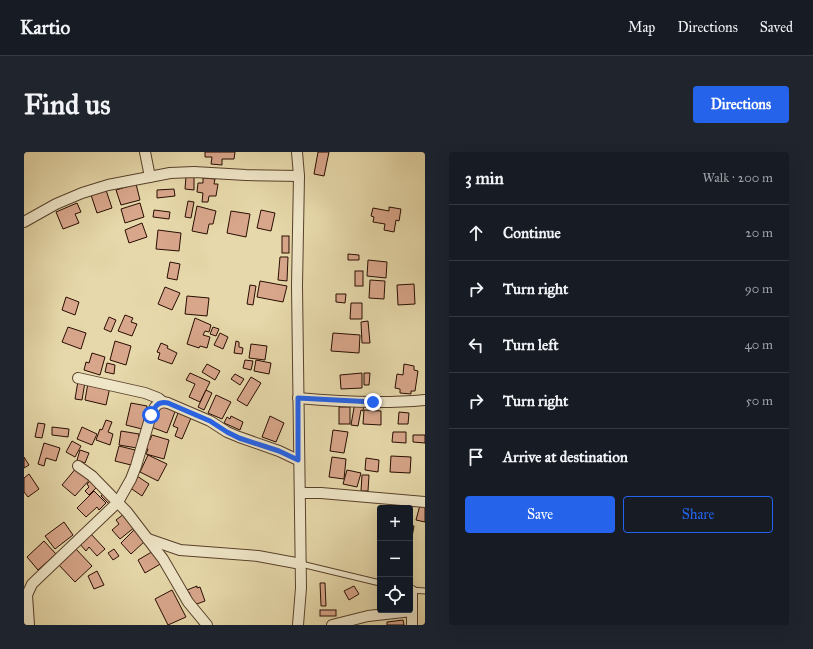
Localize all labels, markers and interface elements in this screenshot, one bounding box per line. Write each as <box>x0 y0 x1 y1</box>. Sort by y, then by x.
text: Kartio <box>20 16 70 39</box>
text: Map <box>628 19 655 36</box>
text: Directions <box>677 19 738 36</box>
text: Saved <box>760 19 793 36</box>
button: Directions <box>693 86 789 123</box>
text: Find us <box>24 87 110 122</box>
text: 3 min <box>465 168 504 189</box>
text: Walk · 200 m <box>703 170 773 186</box>
icon: ahead <box>465 222 487 244</box>
text: Continue <box>503 224 561 242</box>
text: 20 m <box>745 225 773 241</box>
icon: right <box>465 278 487 300</box>
text: Turn right <box>503 280 568 298</box>
text: 90 m <box>745 281 773 297</box>
icon: left <box>465 334 487 356</box>
text: Turn left <box>503 336 559 354</box>
text: 40 m <box>744 337 773 353</box>
icon: right <box>465 390 487 412</box>
text: Turn right <box>503 392 568 410</box>
route end <box>364 393 382 411</box>
text: 50 m <box>746 393 773 409</box>
route start <box>142 406 160 424</box>
icon: arrive <box>465 446 487 468</box>
text: Arrive at destination <box>503 448 628 466</box>
button: Save <box>465 496 615 533</box>
button: Share <box>623 496 773 533</box>
map controls <box>377 505 413 613</box>
button: + <box>377 505 413 541</box>
button: − <box>377 541 413 577</box>
button: locate <box>377 577 413 613</box>

